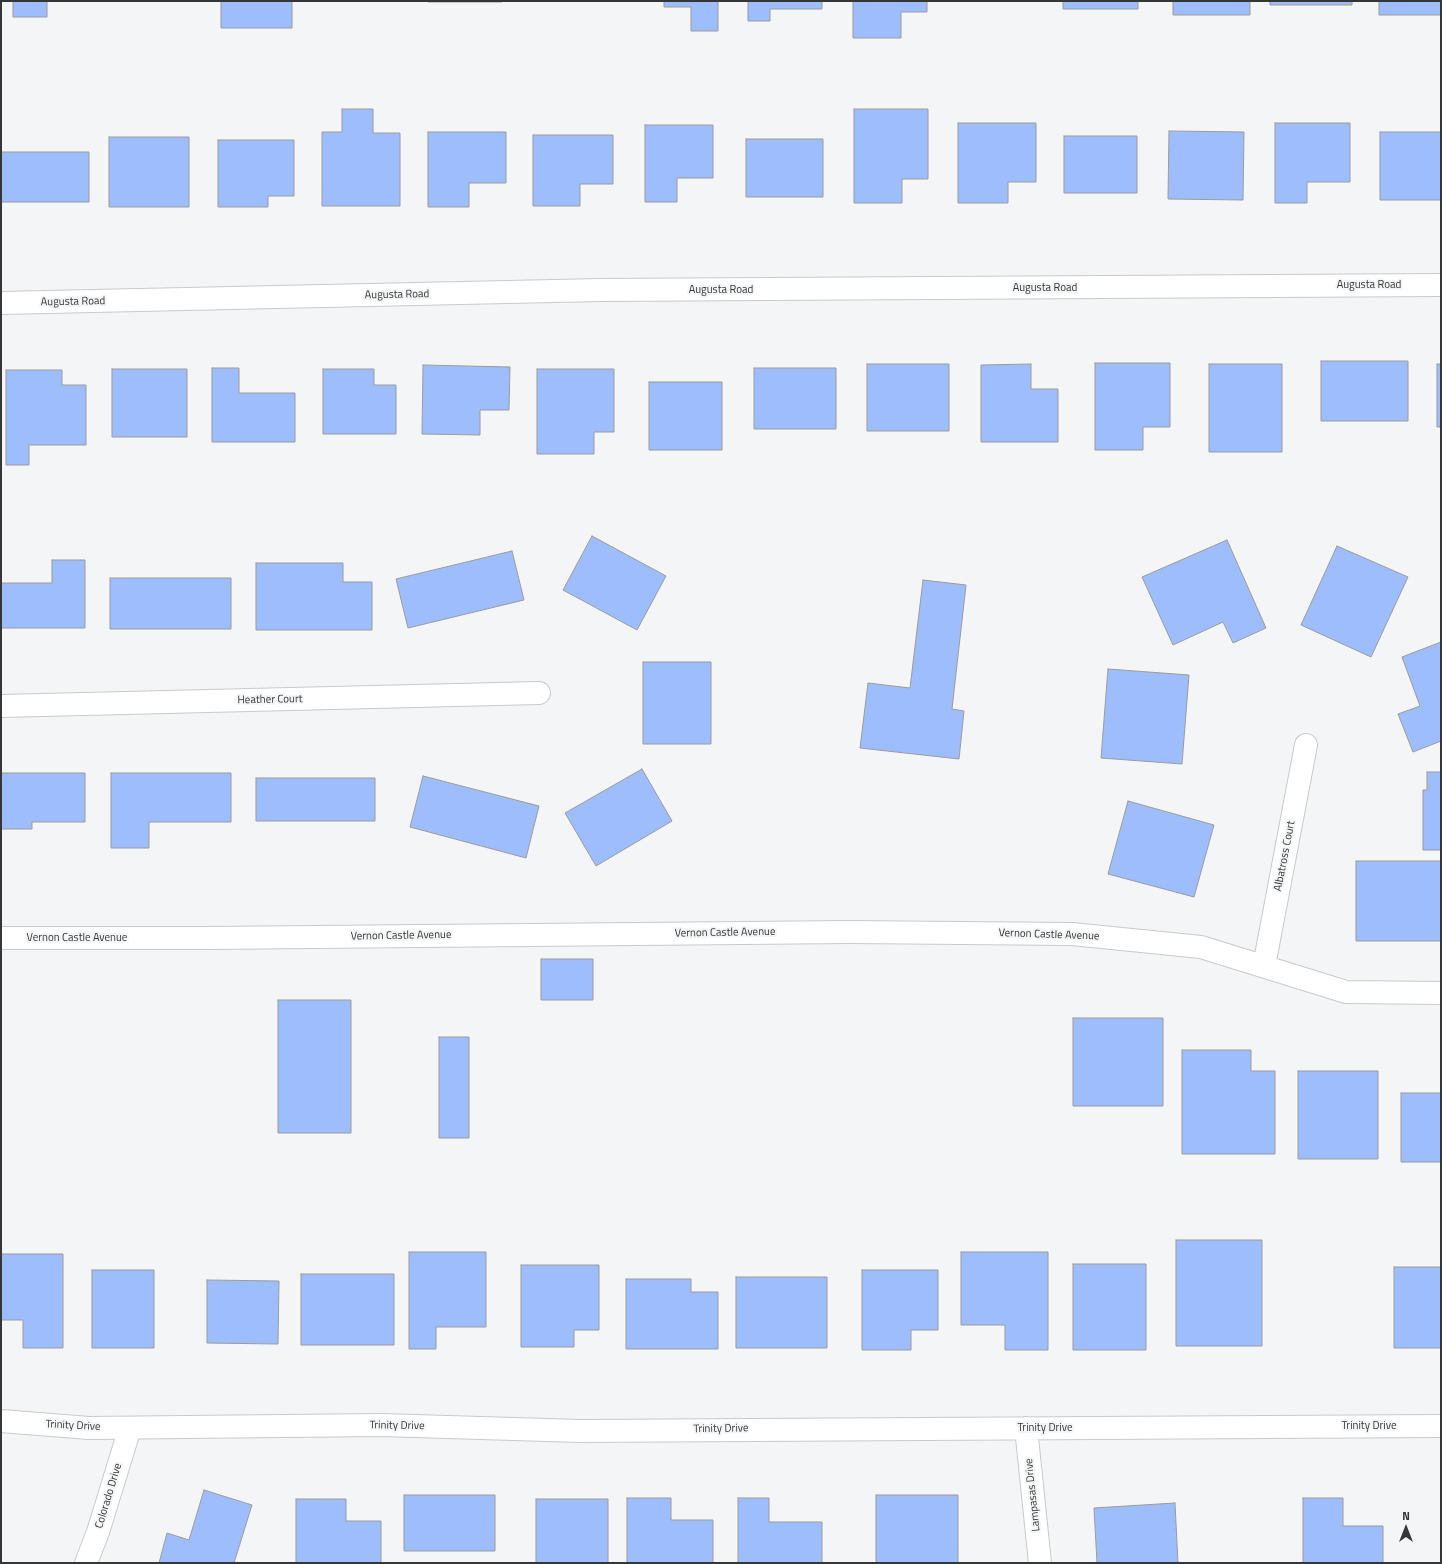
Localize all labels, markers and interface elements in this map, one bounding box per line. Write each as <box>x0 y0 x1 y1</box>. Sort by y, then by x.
street label: Augusta Road <box>1337 278 1401 292</box>
street label: Augusta Road <box>1013 281 1077 295</box>
street label: Augusta Road <box>689 283 753 297</box>
street label: Augusta Road <box>365 288 429 302</box>
street label: Augusta Road <box>41 295 105 309</box>
street label: Heather Court <box>237 693 303 707</box>
street label: Albatross Court <box>1272 820 1298 892</box>
street label: Vernon Castle Avenue <box>674 926 776 940</box>
street label: Vernon Castle Avenue <box>998 927 1100 943</box>
street label: Vernon Castle Avenue <box>350 929 452 943</box>
street label: Vernon Castle Avenue <box>27 931 127 945</box>
street label: Trinity Drive <box>45 1418 101 1434</box>
street label: Trinity Drive <box>369 1419 425 1433</box>
street label: Trinity Drive <box>1341 1419 1397 1433</box>
street label: Trinity Drive <box>1017 1421 1073 1435</box>
street label: Trinity Drive <box>693 1422 749 1436</box>
street label: Lampasas Drive <box>1023 1458 1043 1532</box>
street label: Colorado Drive <box>93 1462 125 1530</box>
north arrow <box>1386 1508 1426 1548</box>
text: N <box>1402 1508 1410 1524</box>

